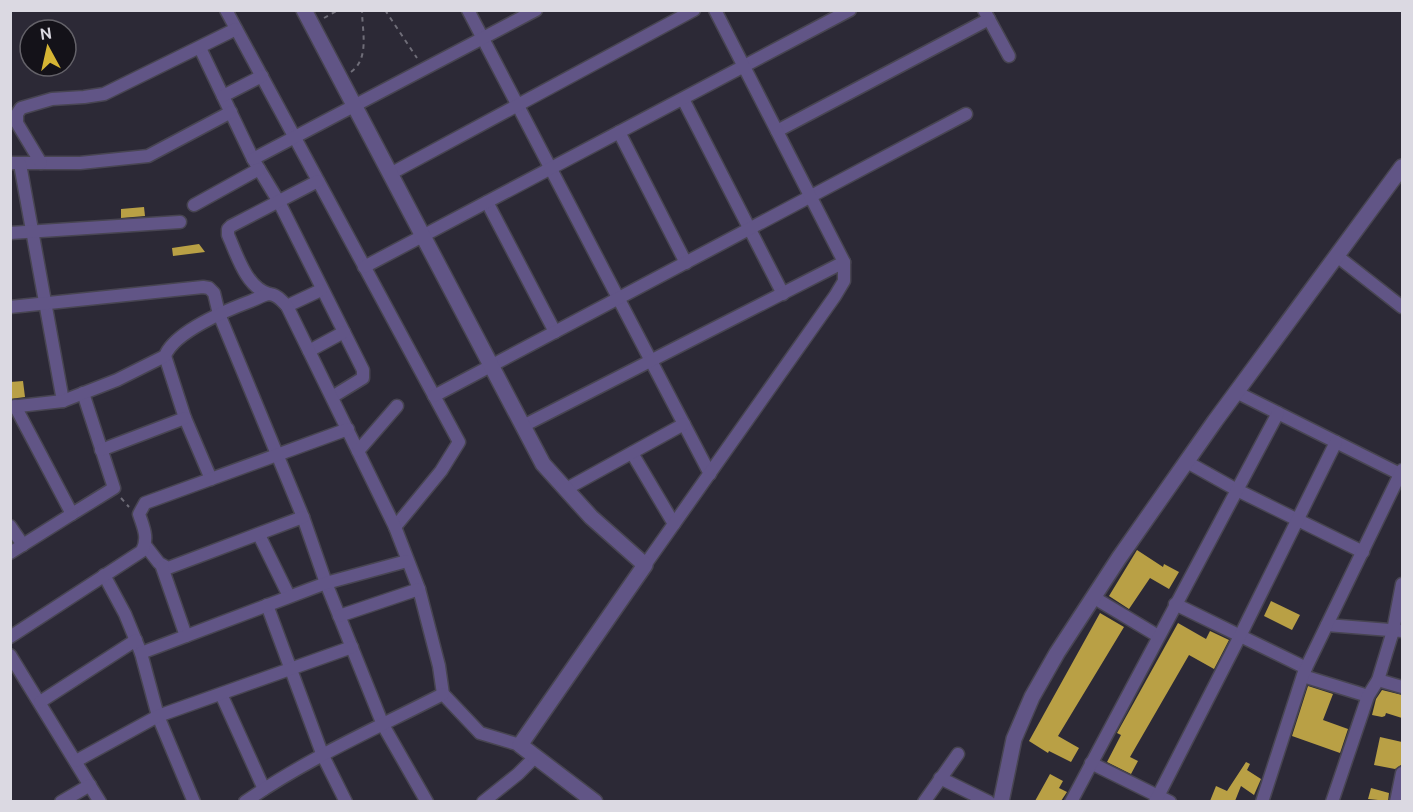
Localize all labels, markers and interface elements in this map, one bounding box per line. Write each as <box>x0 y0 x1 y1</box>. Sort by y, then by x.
north arrow <box>18 18 78 78</box>
text: N <box>39 23 53 43</box>

